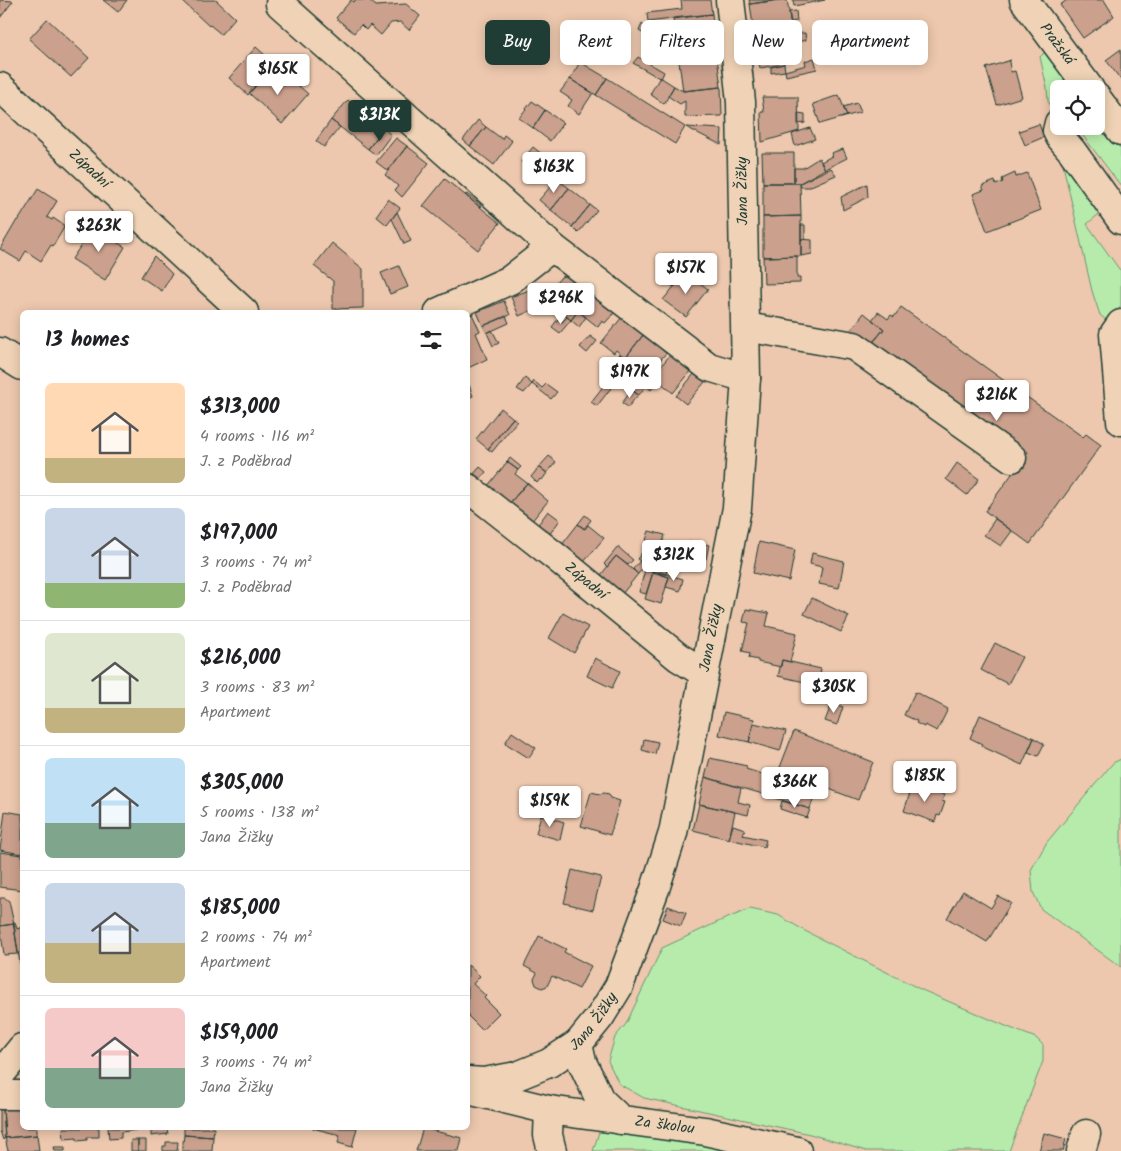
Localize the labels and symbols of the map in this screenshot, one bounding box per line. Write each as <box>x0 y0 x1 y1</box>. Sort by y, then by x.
street label: Pražská <box>1033 18 1082 72</box>
pin: $165K <box>243 54 313 96</box>
pin: $313K <box>345 100 415 142</box>
street label: Západní <box>63 143 117 196</box>
pin: $163K <box>519 152 589 194</box>
street label: Jana Žižky <box>730 156 756 225</box>
pin: $263K <box>64 210 134 253</box>
pin: $157K <box>651 252 721 295</box>
pin: $296K <box>526 282 596 325</box>
pin: $197K <box>595 356 665 399</box>
pin: $216K <box>962 380 1032 422</box>
pin: $312K <box>639 540 709 582</box>
street label: Západní <box>559 556 614 608</box>
street label: Jana Žižky <box>693 601 730 674</box>
pin: $305K <box>799 672 869 714</box>
pin: $185K <box>890 760 960 803</box>
pin: $366K <box>760 766 830 809</box>
pin: $159K <box>515 786 585 828</box>
street label: Jana Žižky <box>565 987 625 1058</box>
street label: Za školou <box>633 1110 696 1141</box>

